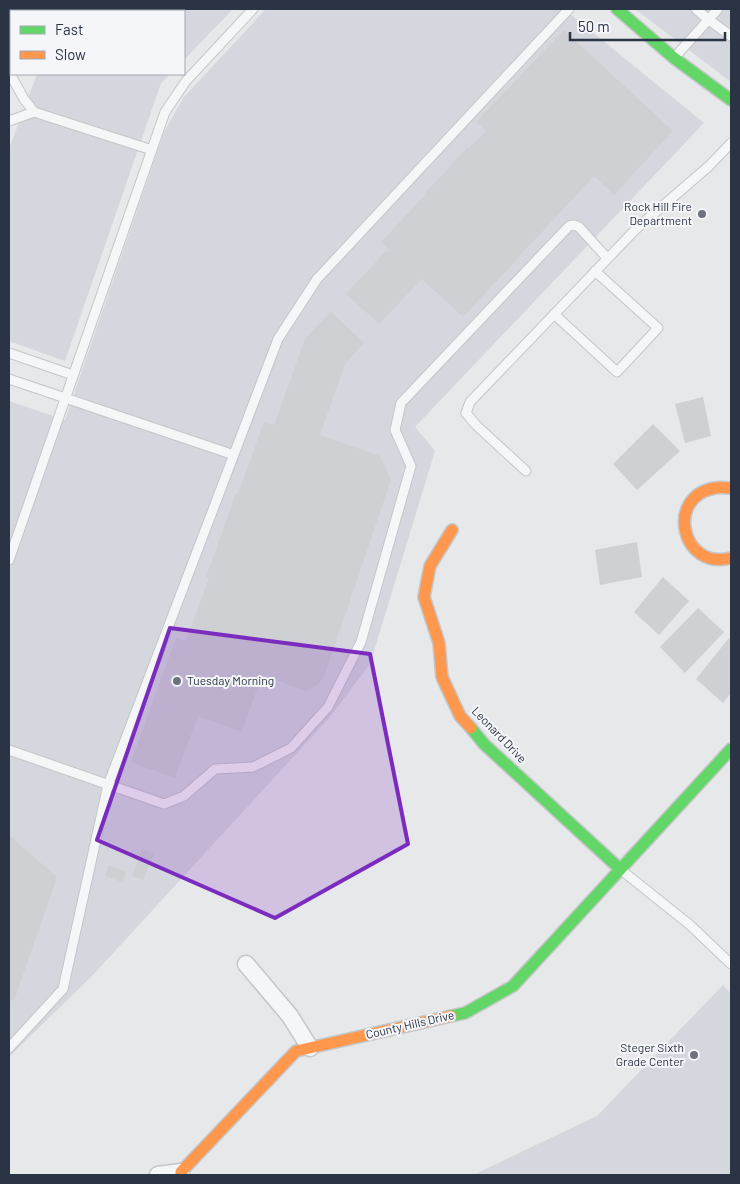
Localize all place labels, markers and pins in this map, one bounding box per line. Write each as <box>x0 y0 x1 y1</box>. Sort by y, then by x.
place label: Rock Hill Fire Department <box>624 199 692 227</box>
marker: Rock Hill Fire Department <box>696 208 708 220</box>
place label: Tuesday Morning <box>187 673 274 687</box>
marker: Tuesday Morning <box>171 675 183 687</box>
place label: Steger Sixth Grade Center <box>616 1040 685 1068</box>
marker: Steger Sixth Grade Center <box>688 1049 700 1061</box>

